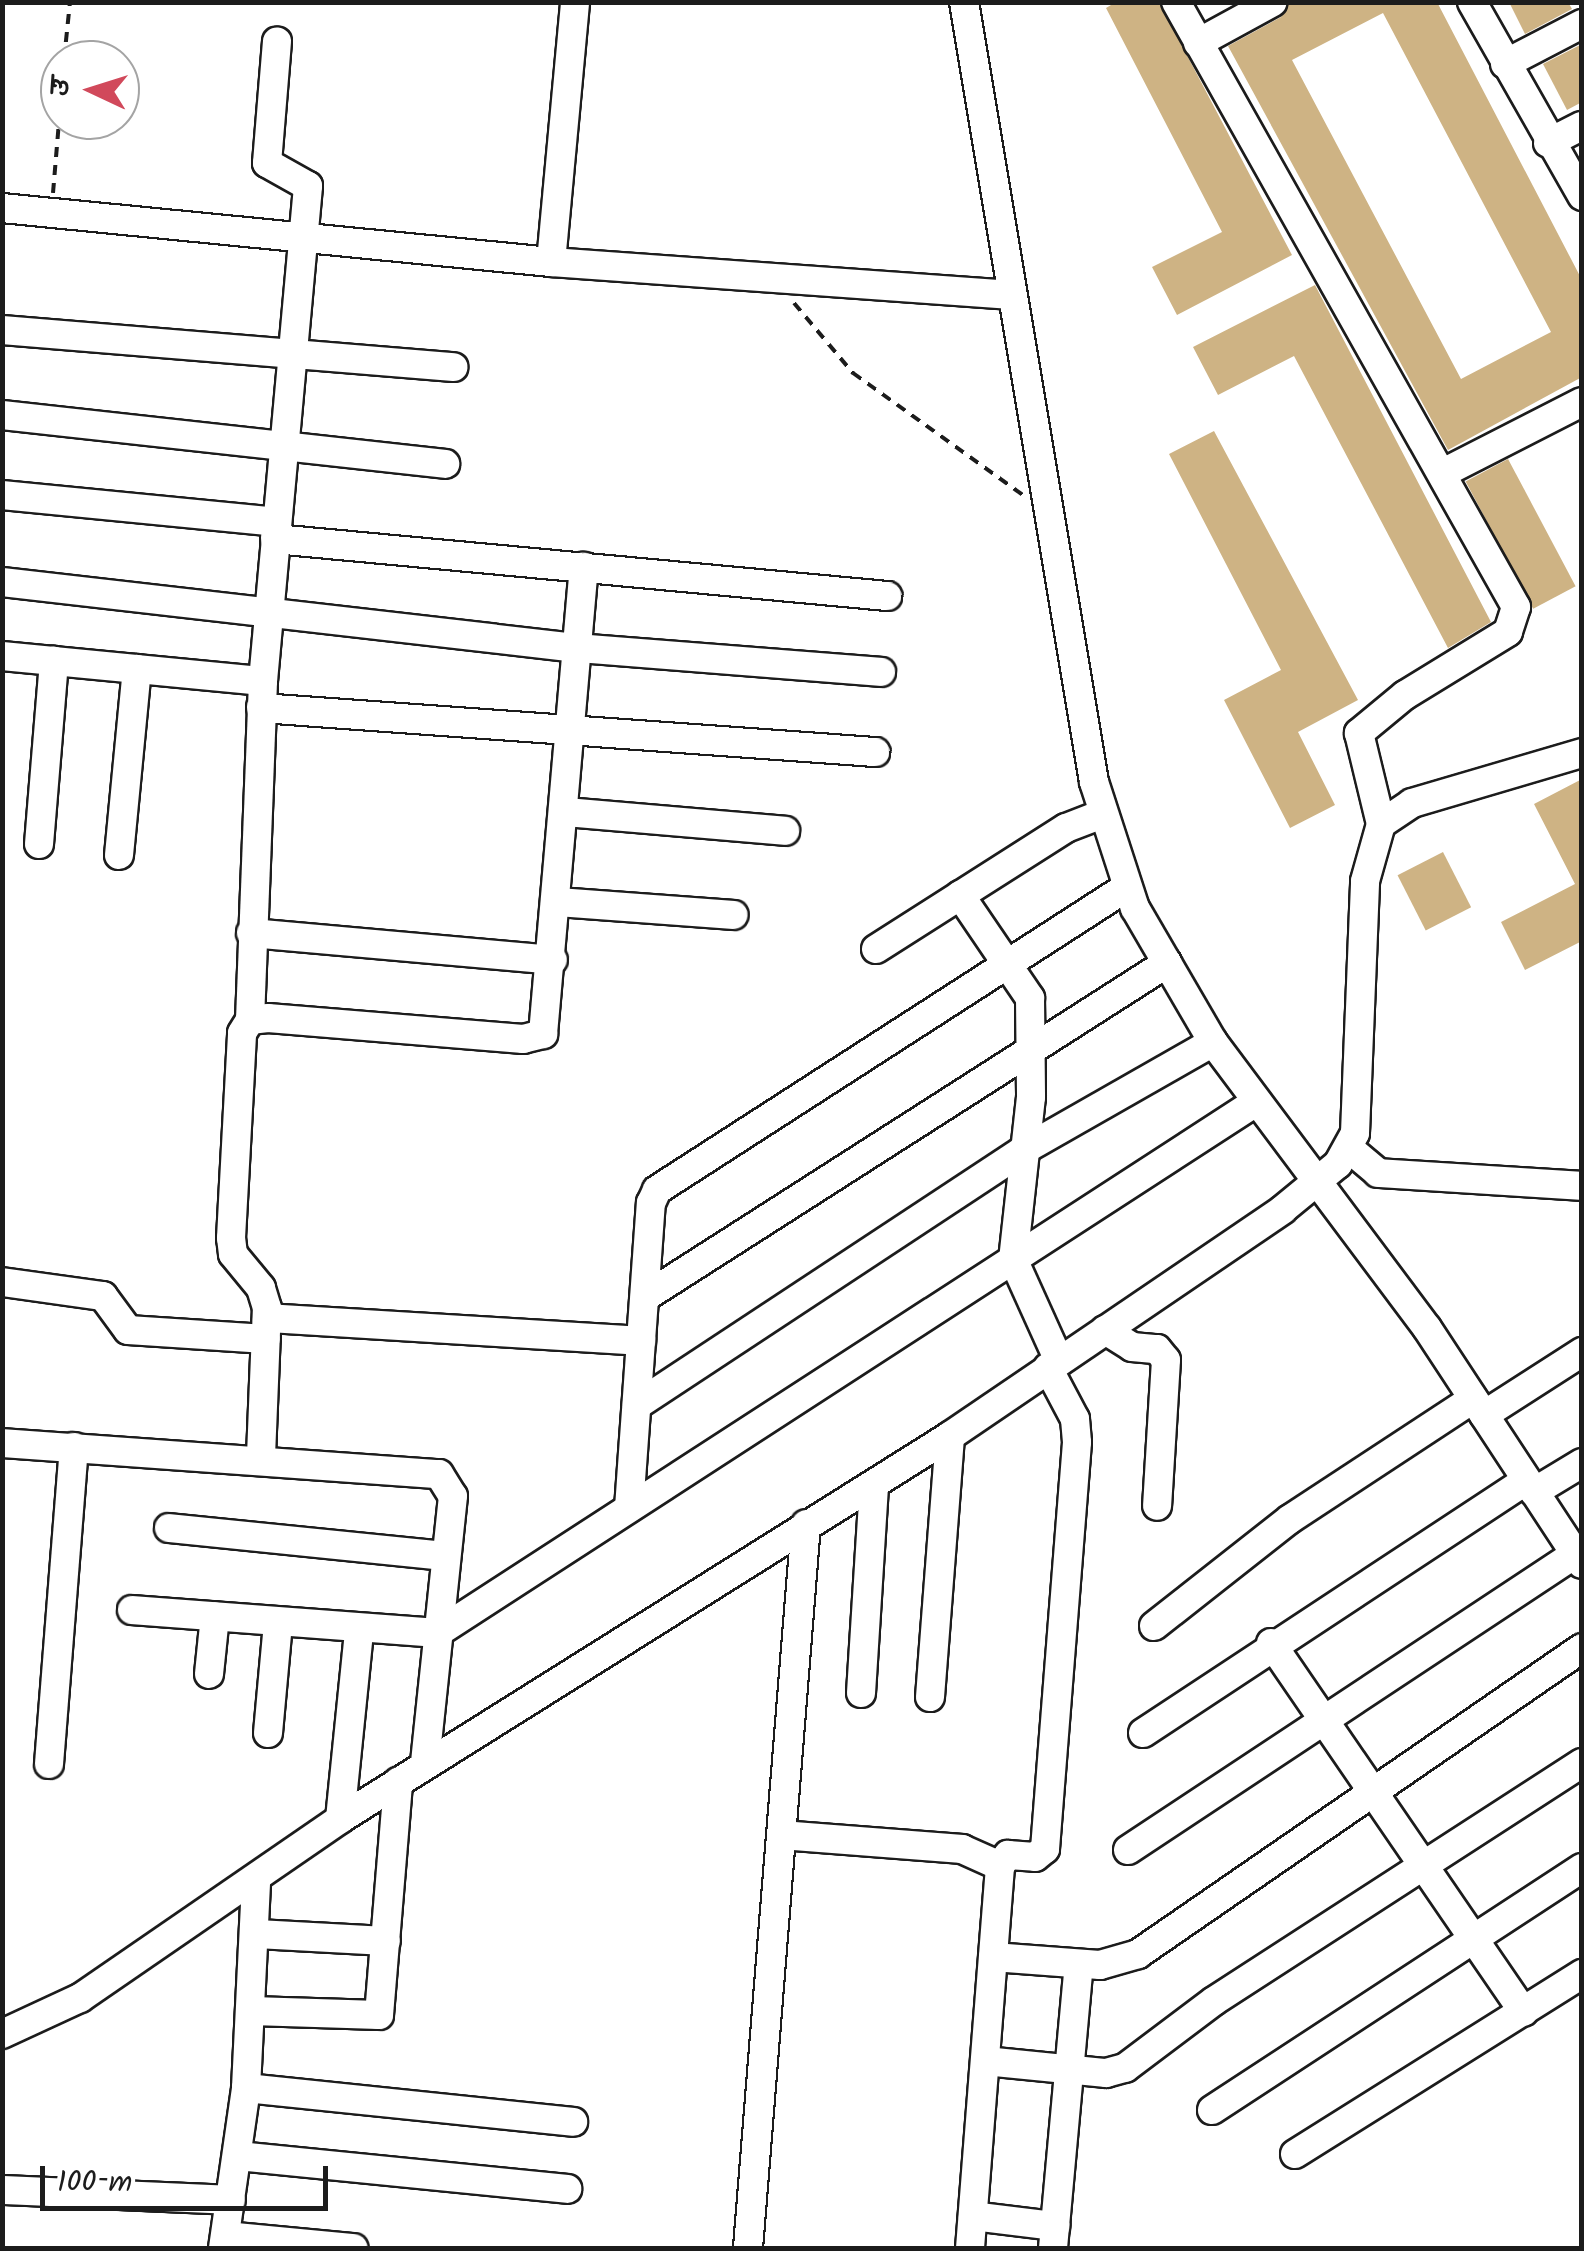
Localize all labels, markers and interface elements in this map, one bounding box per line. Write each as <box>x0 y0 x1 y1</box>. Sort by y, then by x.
north arrow <box>40 40 140 140</box>
text: उ <box>39 78 85 98</box>
scale bar <box>45 2146 332 2208</box>
text: 100 m <box>57 2159 132 2207</box>

